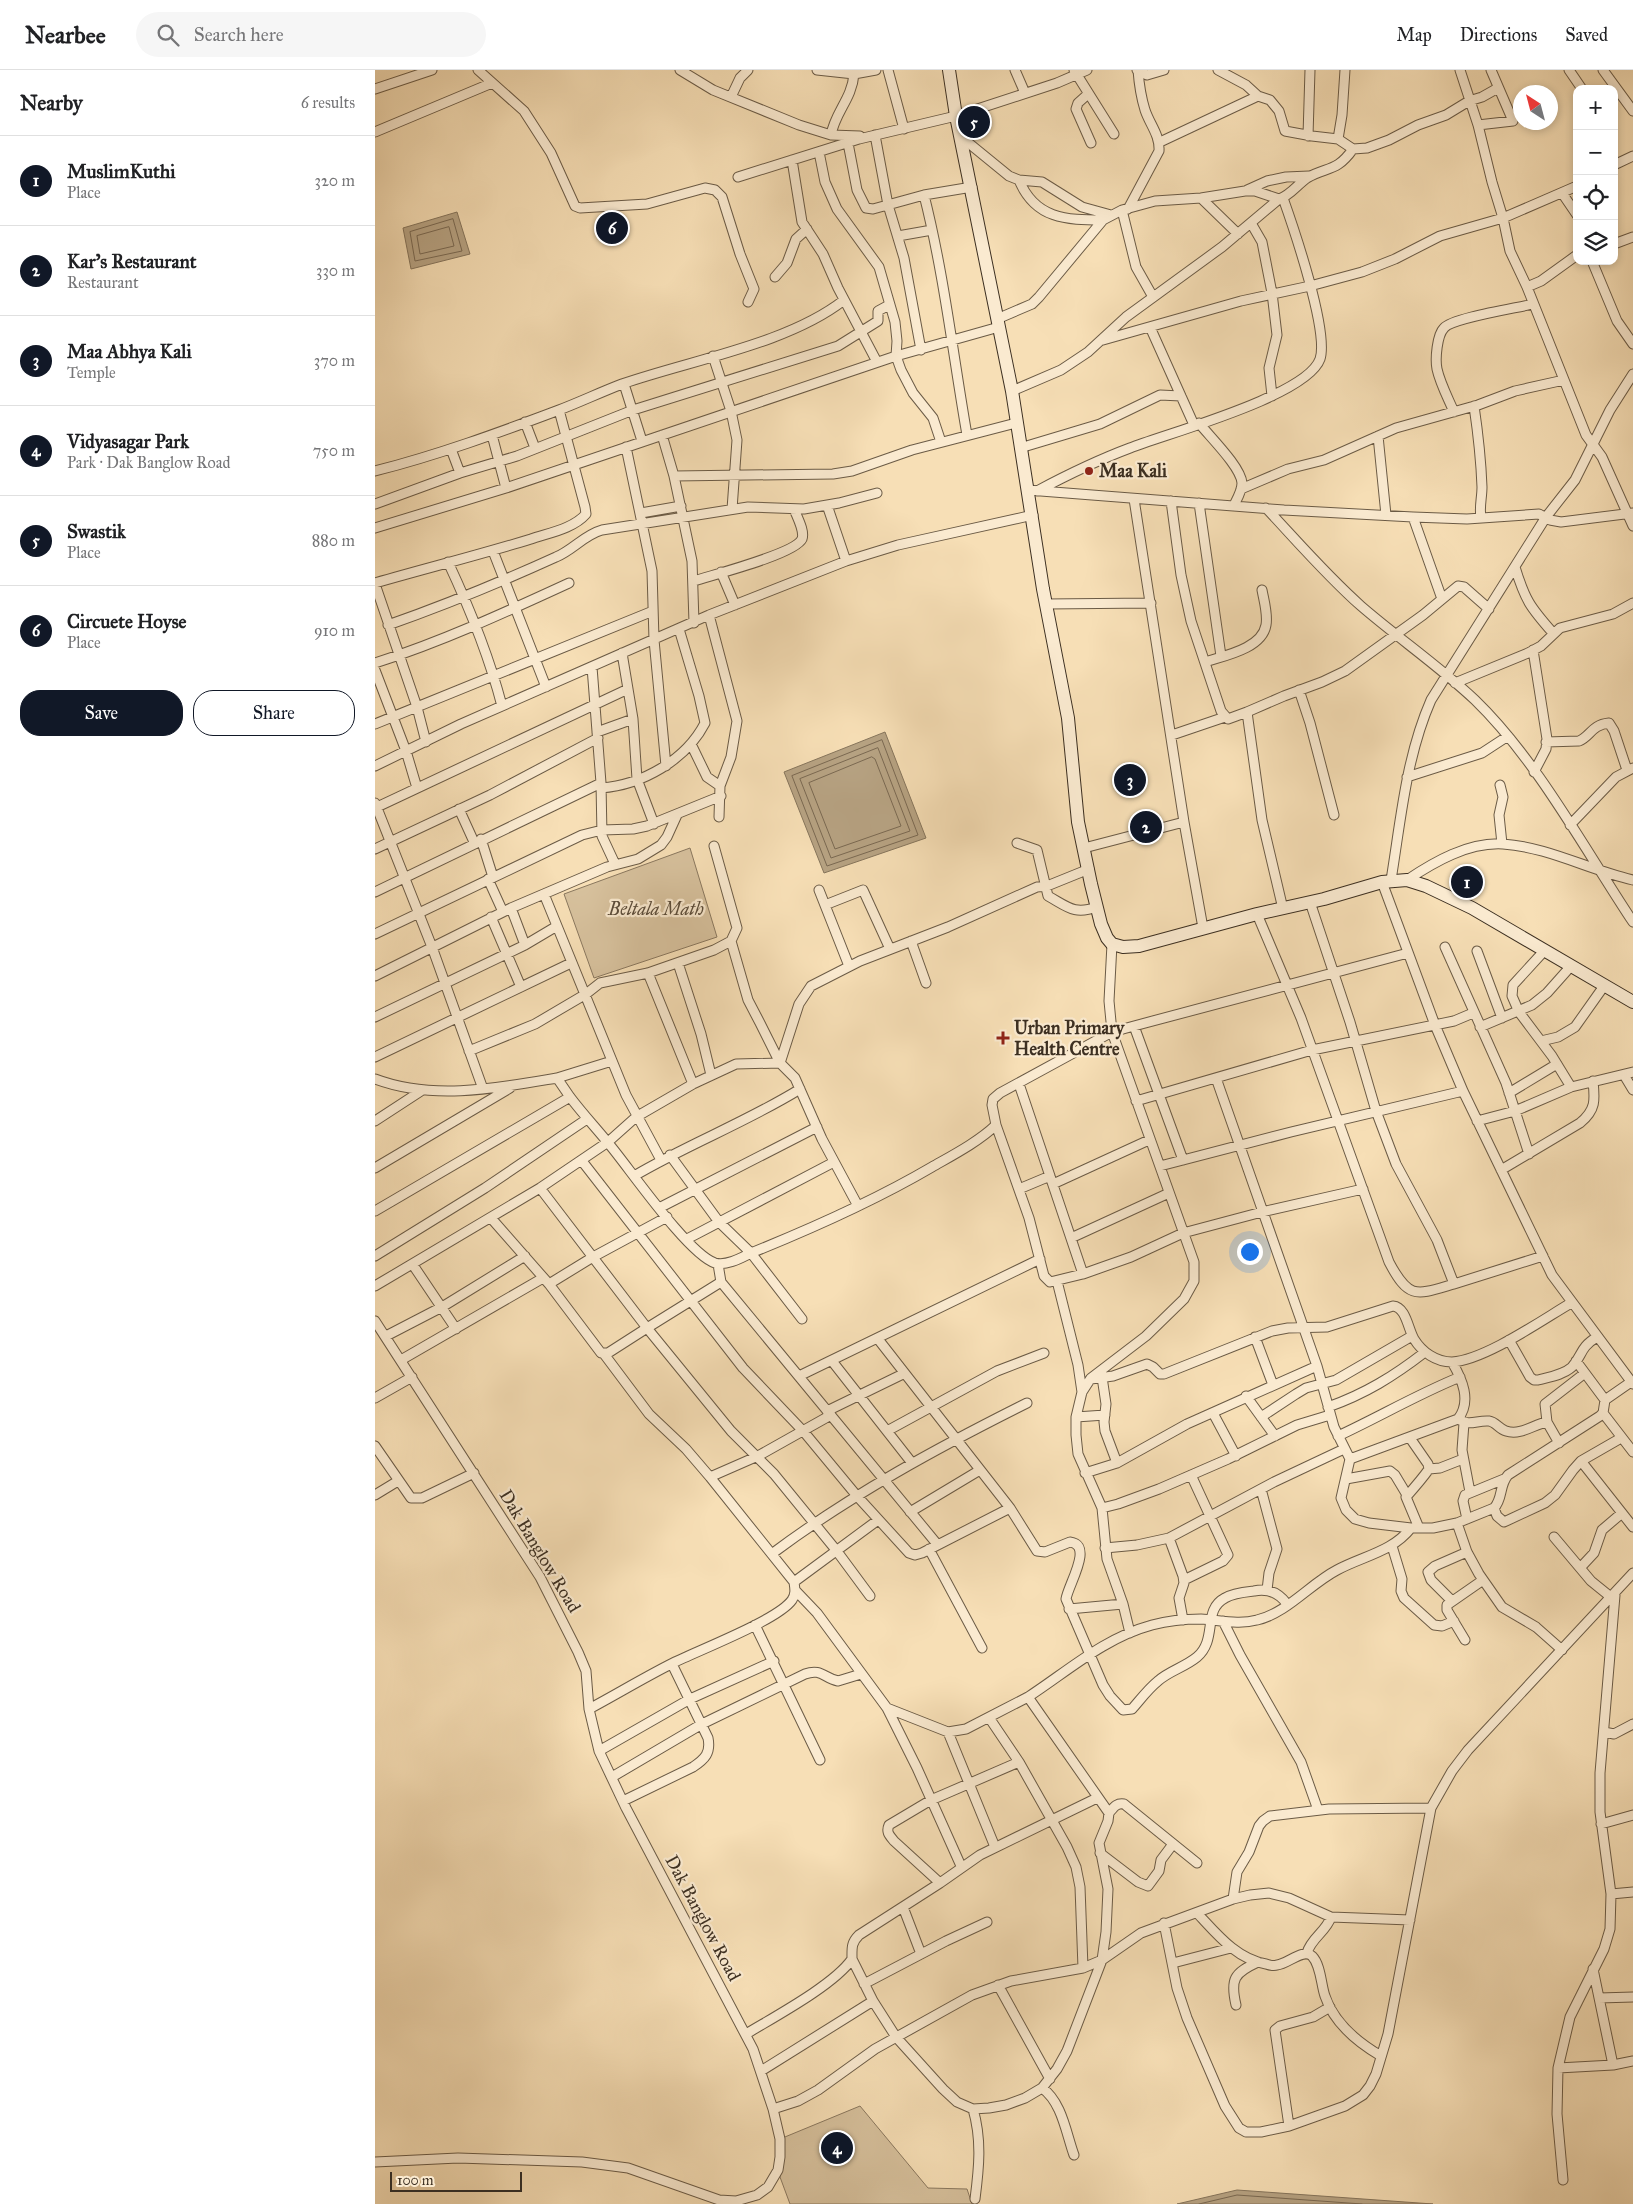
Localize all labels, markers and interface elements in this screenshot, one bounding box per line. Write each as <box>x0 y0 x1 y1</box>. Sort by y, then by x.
search box <box>136 12 486 57</box>
text: Nearbee <box>25 20 106 50</box>
icon: search <box>154 21 182 49</box>
text: Search here <box>194 23 284 46</box>
text: Map <box>1396 24 1432 46</box>
text: Directions <box>1460 24 1537 46</box>
text: Saved <box>1565 24 1608 46</box>
north arrow <box>1513 85 1558 130</box>
map controls <box>1573 85 1618 265</box>
button: + <box>1573 85 1618 130</box>
text: Nearby <box>20 90 83 116</box>
text: 6 results <box>301 93 355 112</box>
pin: 5 <box>958 103 990 141</box>
button: − <box>1573 130 1618 175</box>
text: MuslimKuthi <box>67 160 176 183</box>
text: 1 <box>33 171 39 190</box>
text: 320 m <box>315 171 355 190</box>
button: locate <box>1573 175 1618 220</box>
text: Place <box>67 183 101 202</box>
pin: 6 <box>596 209 628 247</box>
button: layers <box>1573 220 1618 265</box>
text: Kar's Restaurant <box>67 250 196 273</box>
text: 2 <box>32 261 40 280</box>
text: 330 m <box>316 261 355 280</box>
text: Restaurant <box>67 273 139 292</box>
text: Maa Abhya Kali <box>67 340 192 363</box>
text: 3 <box>33 351 39 370</box>
text: 370 m <box>314 351 355 370</box>
text: Temple <box>67 363 116 382</box>
text: Vidyasagar Park <box>67 430 189 453</box>
text: 4 <box>32 441 40 460</box>
text: 750 m <box>313 441 355 460</box>
text: Park · Dak Banglow Road <box>67 453 230 472</box>
place label: Maa Kali <box>1099 460 1168 482</box>
marker: Maa Kali <box>1083 465 1095 477</box>
text: Swastik <box>67 520 126 543</box>
text: 5 <box>32 531 40 550</box>
text: 880 m <box>312 531 355 550</box>
text: Place <box>67 543 101 562</box>
text: Circuete Hoyse <box>67 610 187 633</box>
text: 6 <box>32 621 40 640</box>
text: 910 m <box>314 621 355 640</box>
text: Place <box>67 633 101 652</box>
button: Save <box>20 690 183 736</box>
button: Share <box>193 690 355 736</box>
pin: 3 <box>1114 761 1146 799</box>
pin: 2 <box>1130 808 1162 846</box>
pin: 1 <box>1451 863 1483 901</box>
park label: Beltala Math <box>607 898 704 920</box>
place label: Urban Primary Health Centre <box>1014 1017 1126 1060</box>
marker: Urban Primary Health Centre <box>996 1031 1010 1045</box>
your location <box>1237 1239 1263 1265</box>
street label: Dak Banglow Road <box>494 1485 585 1617</box>
street label: Dak Banglow Road <box>660 1851 745 1985</box>
pin: 4 <box>821 2129 853 2167</box>
scale bar <box>390 2169 523 2192</box>
text: 100 m <box>397 2172 434 2189</box>

